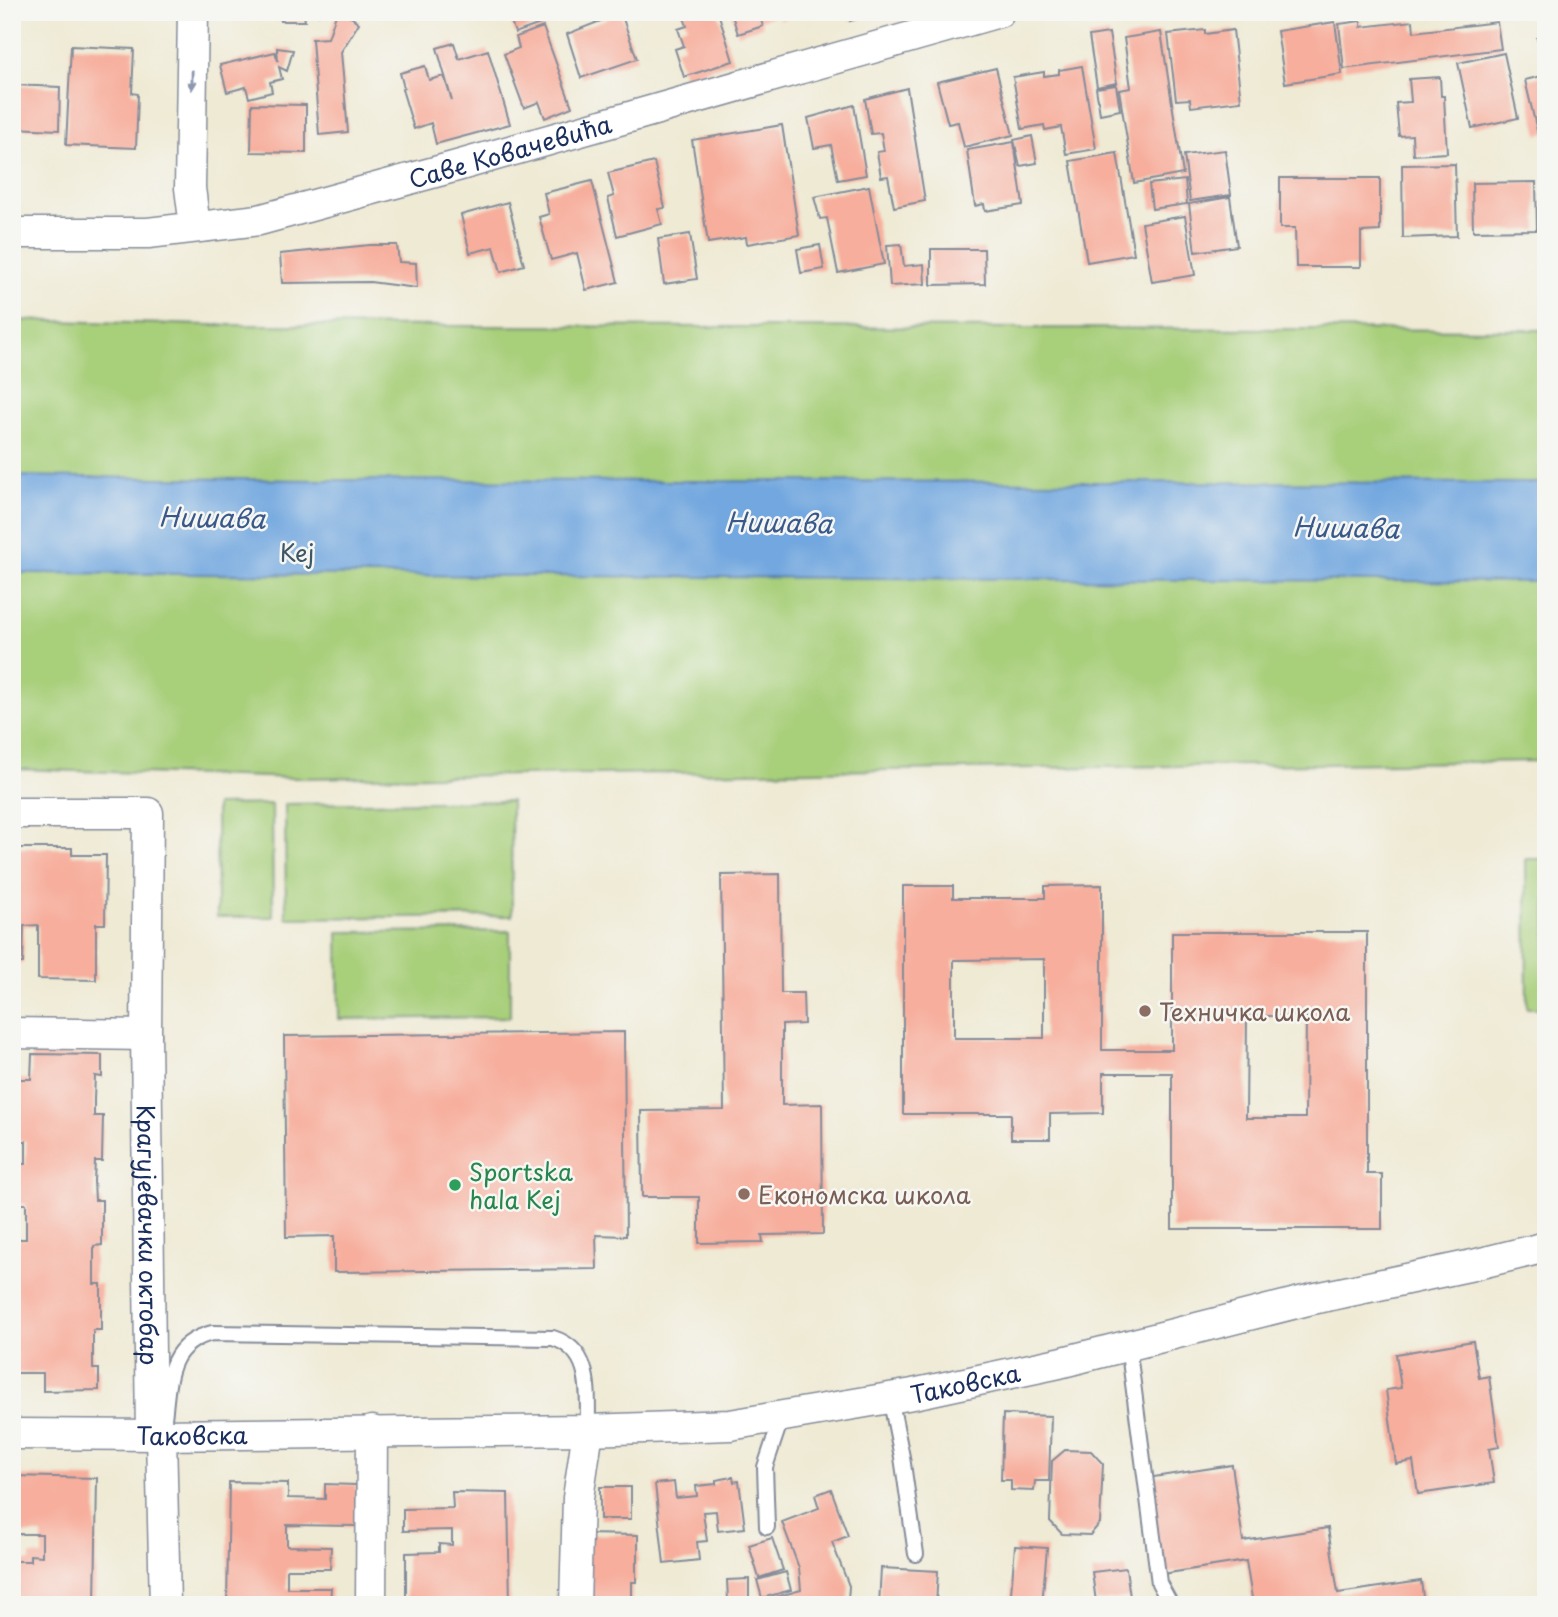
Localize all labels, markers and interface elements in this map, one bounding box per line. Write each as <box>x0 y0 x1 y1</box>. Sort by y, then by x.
one-way arrow <box>186 70 198 92</box>
street label: Саве Ковачевића <box>404 105 616 196</box>
water label: Нишава <box>158 497 266 537</box>
water label: Нишава <box>725 502 833 542</box>
water label: Нишава <box>1292 507 1400 547</box>
park label: Кеј <box>280 534 314 570</box>
place label: Техничка школа <box>1159 993 1350 1029</box>
marker: Техничка школа <box>1137 1003 1153 1019</box>
street label: Крагујевачки октобар <box>129 1104 168 1366</box>
place label: Sportska hala Kej <box>469 1153 573 1217</box>
place label: Економска школа <box>758 1176 971 1212</box>
marker: Sportska hala Kej <box>447 1177 463 1193</box>
marker: Економска школа <box>736 1186 752 1202</box>
street label: Таковска <box>907 1354 1023 1412</box>
street label: Таковска <box>136 1416 248 1453</box>

